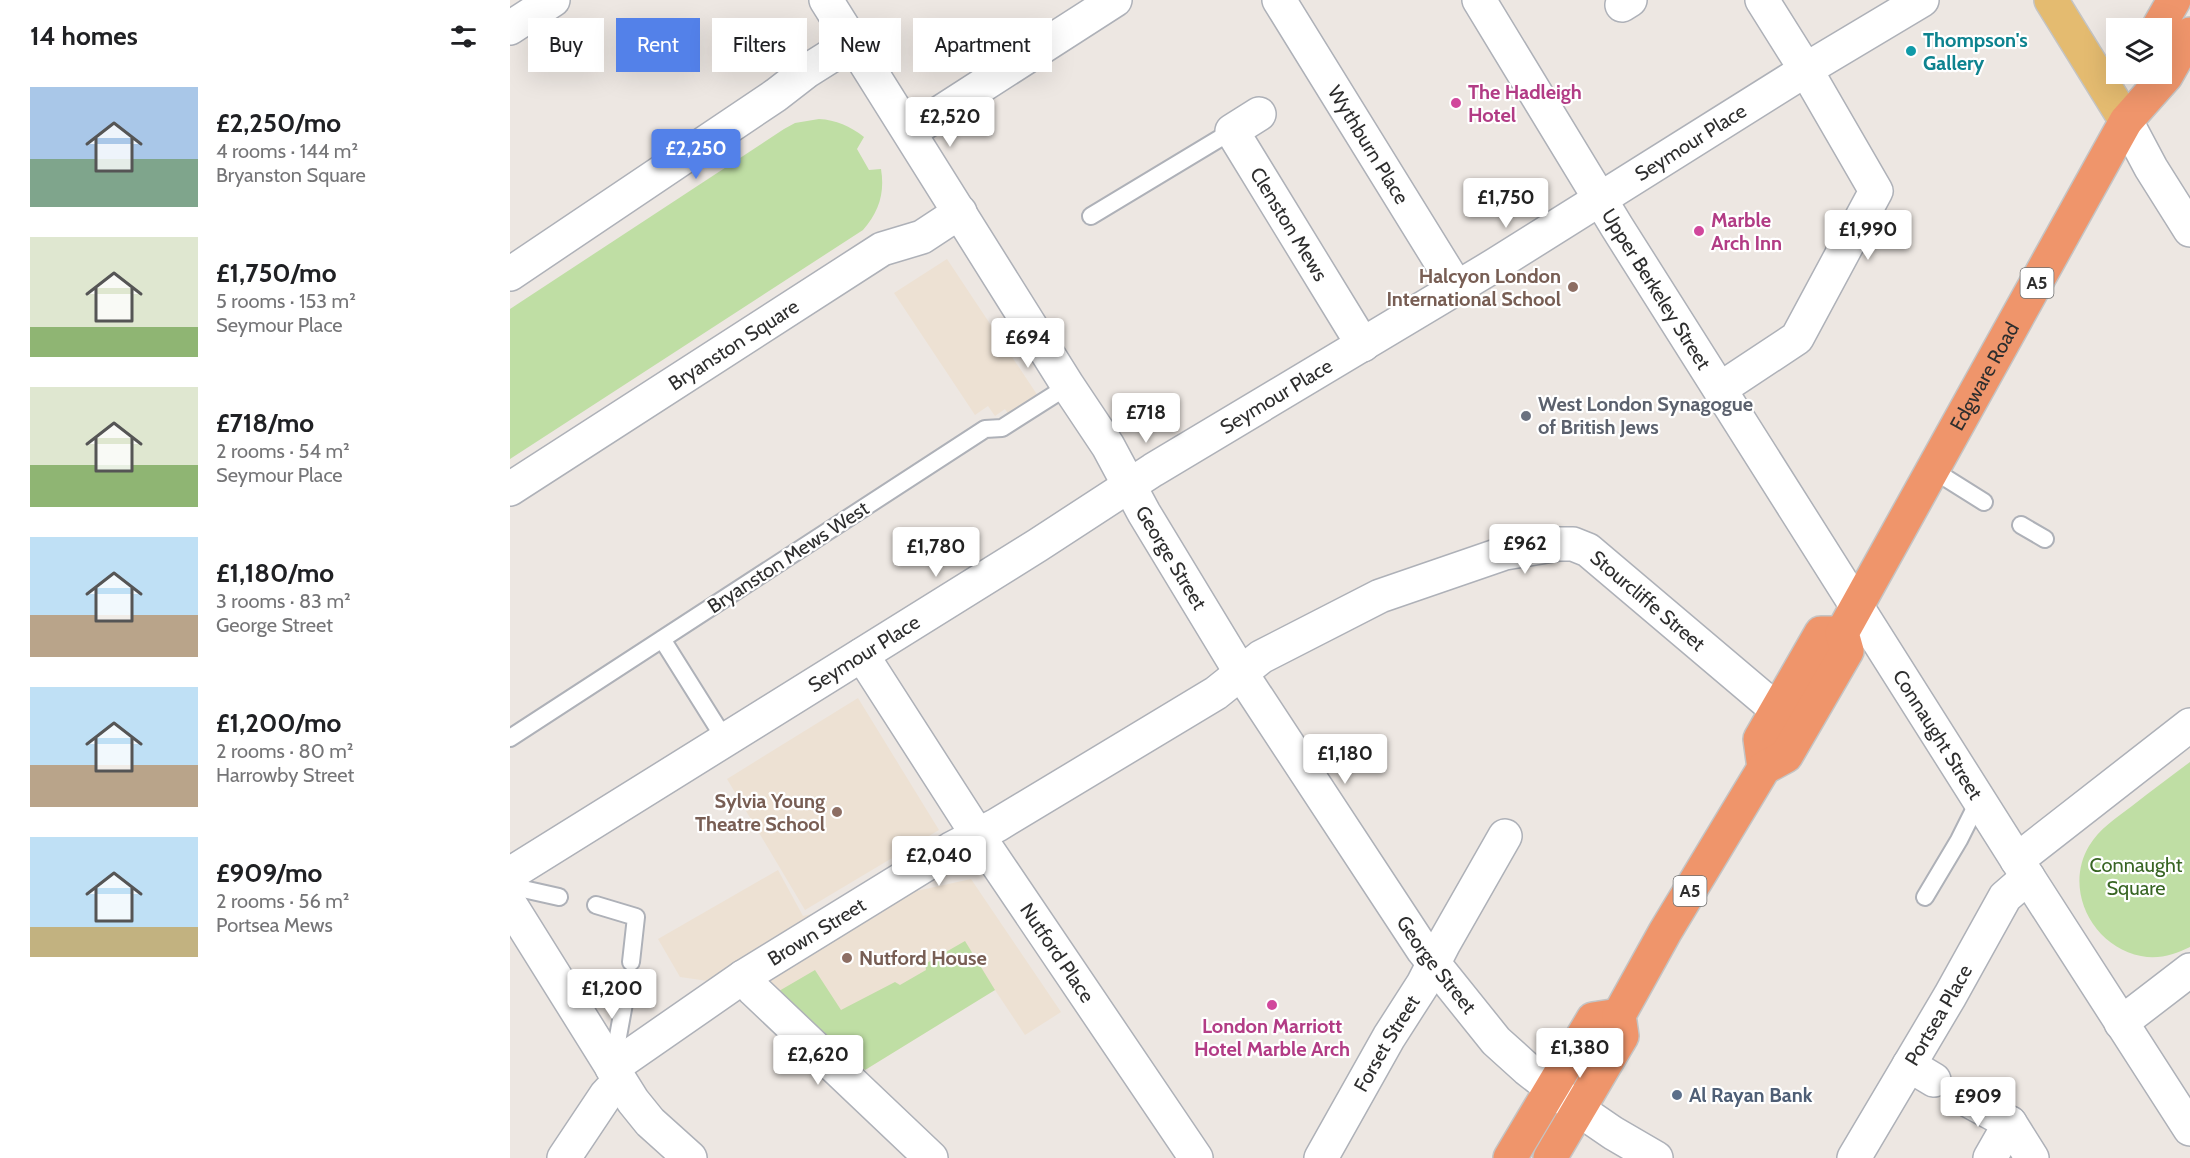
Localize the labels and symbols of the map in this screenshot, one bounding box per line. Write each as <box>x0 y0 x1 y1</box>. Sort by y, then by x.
place label: Thompson's Gallery <box>1923 28 2028 75</box>
marker: Thompson's Gallery <box>1904 44 1918 58</box>
place label: The Hadleigh Hotel <box>1468 80 1582 127</box>
street label: Wythburn Place <box>1323 81 1414 208</box>
marker: The Hadleigh Hotel <box>1449 96 1463 110</box>
pin: £2,520 <box>901 97 999 148</box>
street label: Seymour Place <box>1630 98 1751 186</box>
pin: £2,250 <box>647 129 745 180</box>
street label: Clenston Mews <box>1245 163 1333 285</box>
pin: £1,750 <box>1457 178 1555 229</box>
street label: Upper Berkeley Street <box>1597 204 1716 374</box>
place label: Marble Arch Inn <box>1711 208 1782 255</box>
pin: £1,990 <box>1819 210 1917 261</box>
marker: Marble Arch Inn <box>1692 224 1706 238</box>
place label: Halcyon London International School <box>1386 264 1561 311</box>
road number: A5 <box>2020 268 2054 298</box>
marker: Halcyon London International School <box>1566 280 1580 294</box>
street label: Bryanston Square <box>664 294 803 395</box>
pin: £694 <box>992 318 1064 369</box>
street label: Edgware Road <box>1945 318 2024 435</box>
street label: Seymour Place <box>1216 353 1337 439</box>
place label: West London Synagogue of British Jews <box>1538 392 1753 439</box>
pin: £718 <box>1110 393 1182 444</box>
marker: West London Synagogue of British Jews <box>1519 409 1533 423</box>
street label: Bryanston Mews West <box>703 496 873 618</box>
street label: George Street <box>1131 501 1212 614</box>
pin: £962 <box>1489 524 1561 575</box>
pin: £1,780 <box>887 527 985 578</box>
street label: Stourcliffe Street <box>1585 545 1710 656</box>
street label: Seymour Place <box>804 610 924 697</box>
street label: Connaught Street <box>1888 665 1988 804</box>
pin: £1,180 <box>1296 734 1394 785</box>
place label: Sylvia Young Theatre School <box>695 789 825 836</box>
marker: Sylvia Young Theatre School <box>830 805 844 819</box>
pin: £2,040 <box>890 836 988 887</box>
park label: Connaught Square <box>2090 853 2183 900</box>
road number: A5 <box>1674 876 1706 906</box>
street label: Brown Street <box>763 892 870 971</box>
street label: Nutford Place <box>1015 898 1099 1007</box>
street label: George Street <box>1392 911 1481 1019</box>
place label: Nutford House <box>859 946 987 970</box>
marker: Nutford House <box>840 951 854 965</box>
street label: Portsea Place <box>1900 960 1977 1070</box>
pin: £1,200 <box>563 969 661 1020</box>
street label: Forset Street <box>1349 991 1425 1096</box>
marker: London Marriott Hotel Marble Arch <box>1265 998 1279 1012</box>
place label: London Marriott Hotel Marble Arch <box>1194 1014 1350 1061</box>
pin: £1,380 <box>1531 1028 1629 1079</box>
pin: £2,620 <box>769 1035 867 1086</box>
pin: £909 <box>1942 1077 2014 1128</box>
place label: Al Rayan Bank <box>1689 1083 1813 1107</box>
marker: Al Rayan Bank <box>1670 1088 1684 1102</box>

